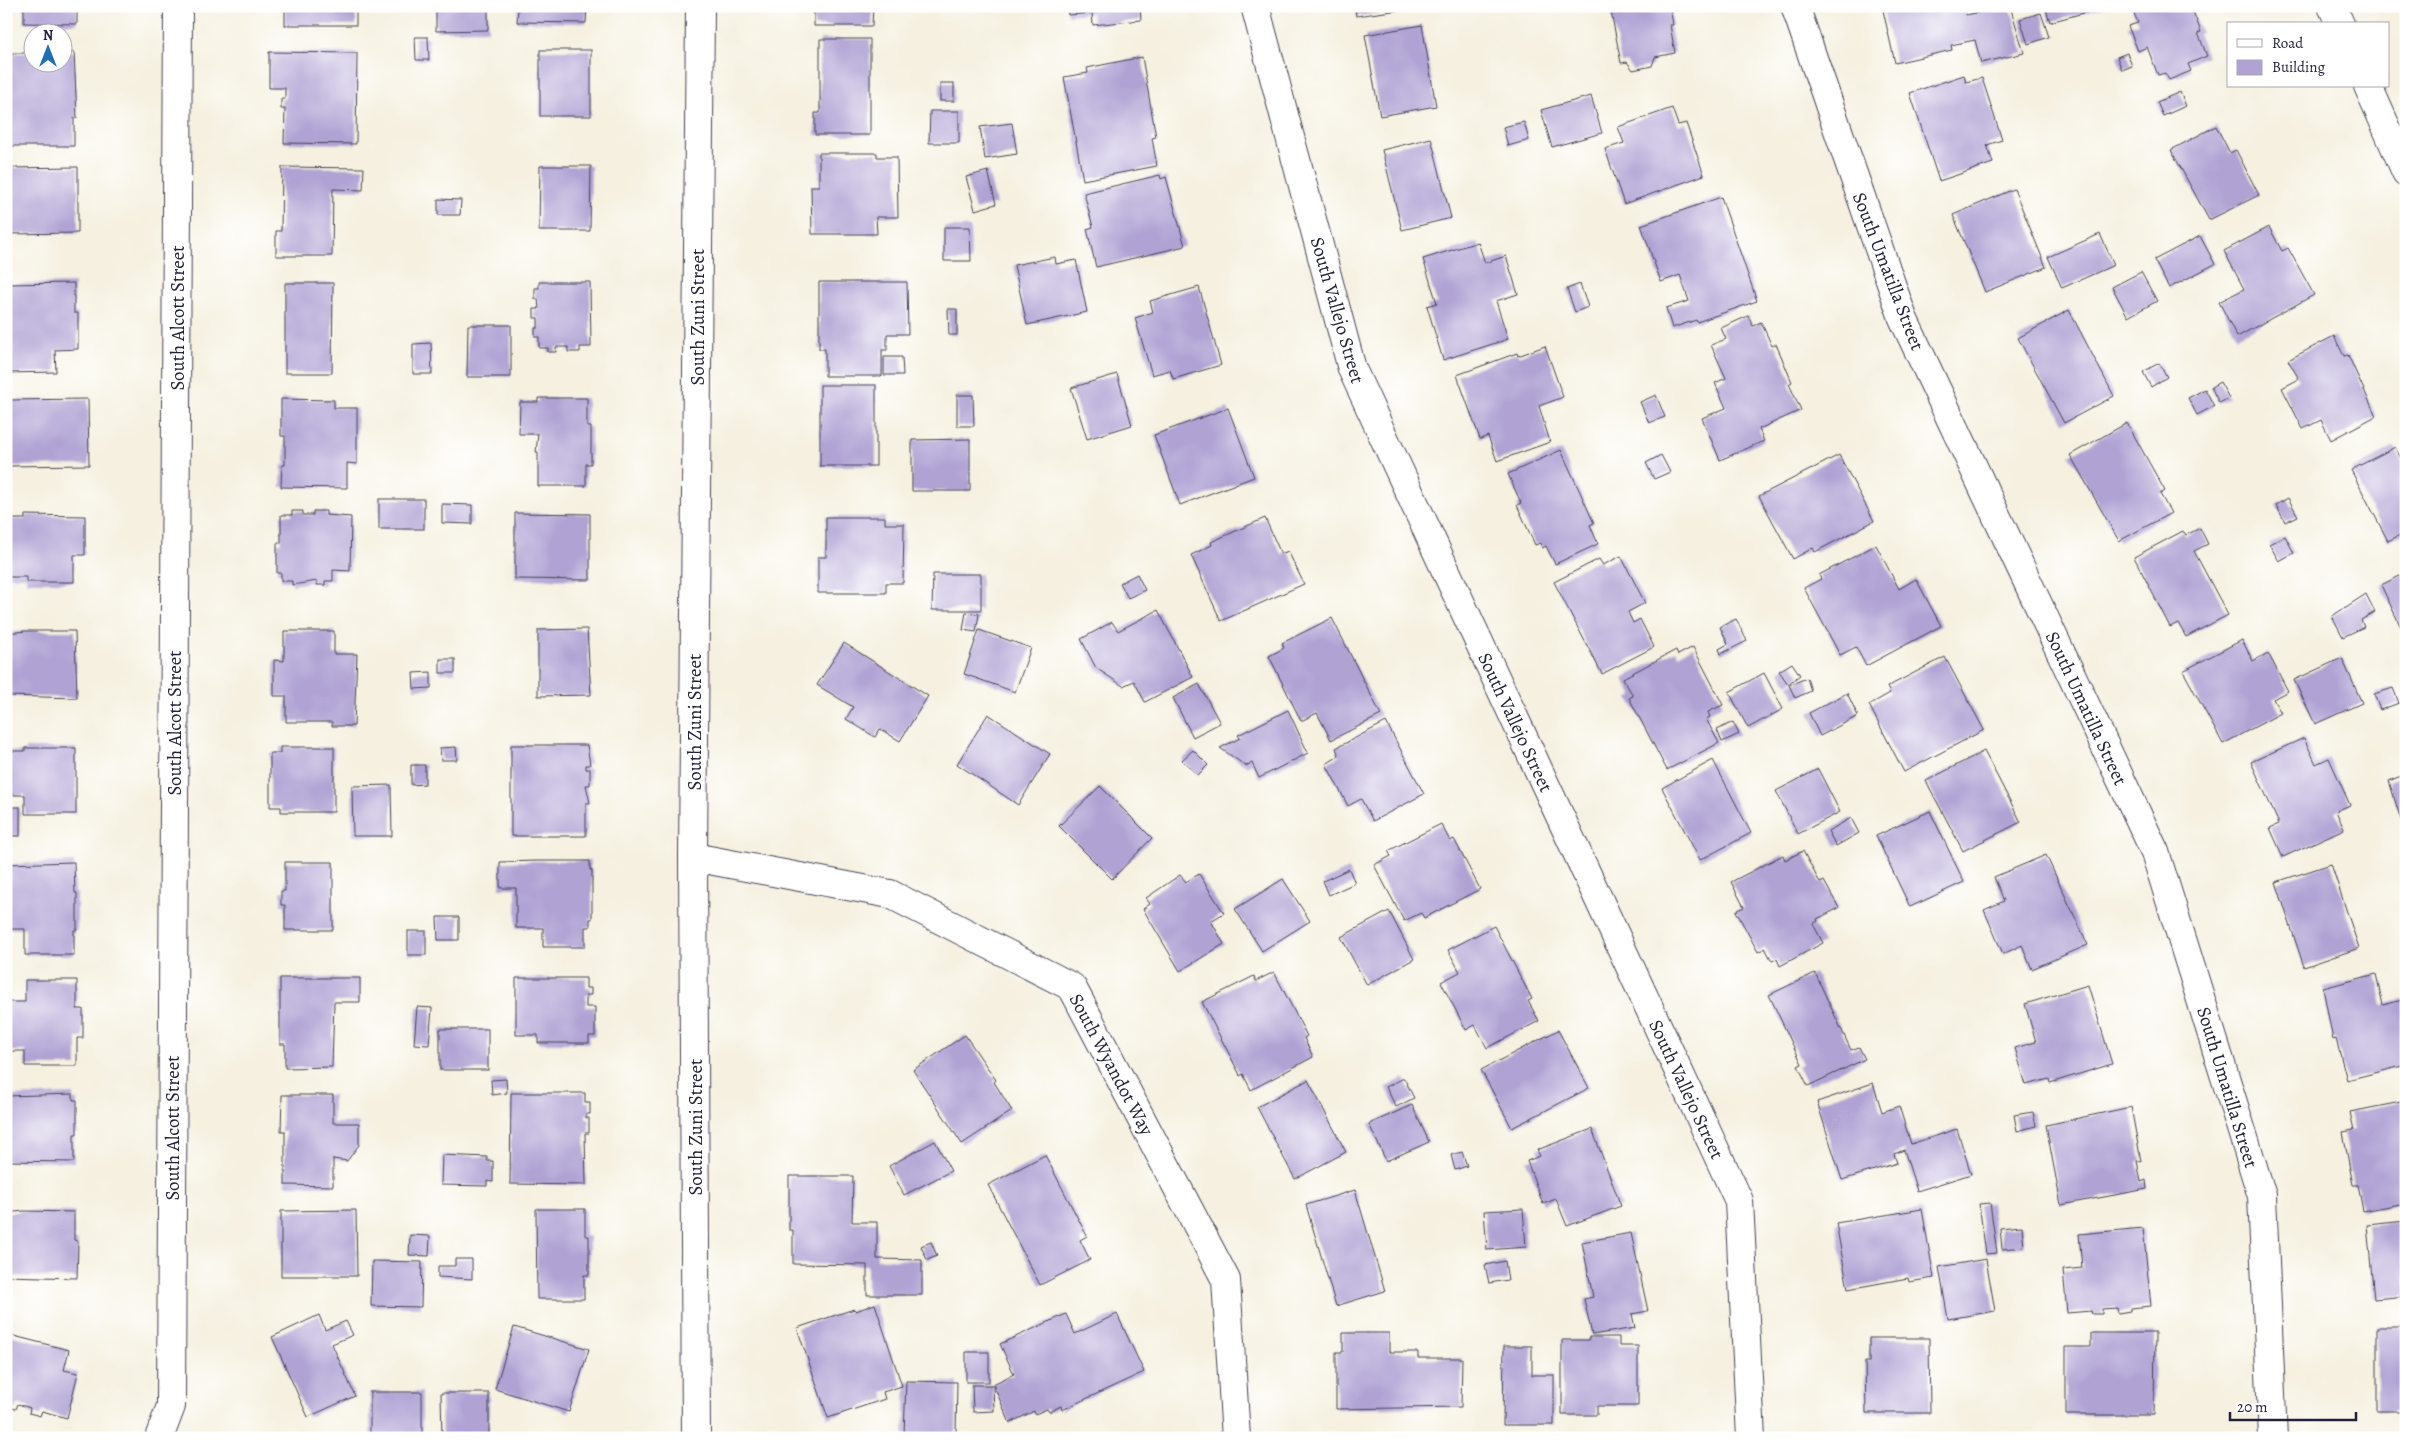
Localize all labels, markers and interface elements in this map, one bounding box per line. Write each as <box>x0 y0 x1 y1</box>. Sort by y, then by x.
north arrow <box>22 22 72 72</box>
legend <box>2227 22 2390 88</box>
text: N <box>43 26 53 45</box>
text: Road <box>2272 33 2304 53</box>
text: Building <box>2272 57 2325 77</box>
street label: South Umatilla Street <box>1846 189 1930 354</box>
street label: South Vallejo Street <box>1304 234 1370 386</box>
street label: South Alcott Street <box>165 245 191 391</box>
street label: South Zuni Street <box>685 249 711 385</box>
street label: South Umatilla Street <box>2039 627 2133 790</box>
street label: South Vallejo Street <box>1471 648 1559 796</box>
street label: South Alcott Street <box>162 650 188 796</box>
street label: South Zuni Street <box>682 654 708 790</box>
street label: South Wyandot Way <box>1063 989 1160 1140</box>
street label: South Umatilla Street <box>2190 1004 2264 1171</box>
street label: South Vallejo Street <box>1642 1015 1730 1163</box>
street label: South Alcott Street <box>160 1055 186 1201</box>
street label: South Zuni Street <box>683 1059 709 1195</box>
scale bar <box>2230 1389 2356 1421</box>
text: 20 m <box>2237 1397 2268 1417</box>

